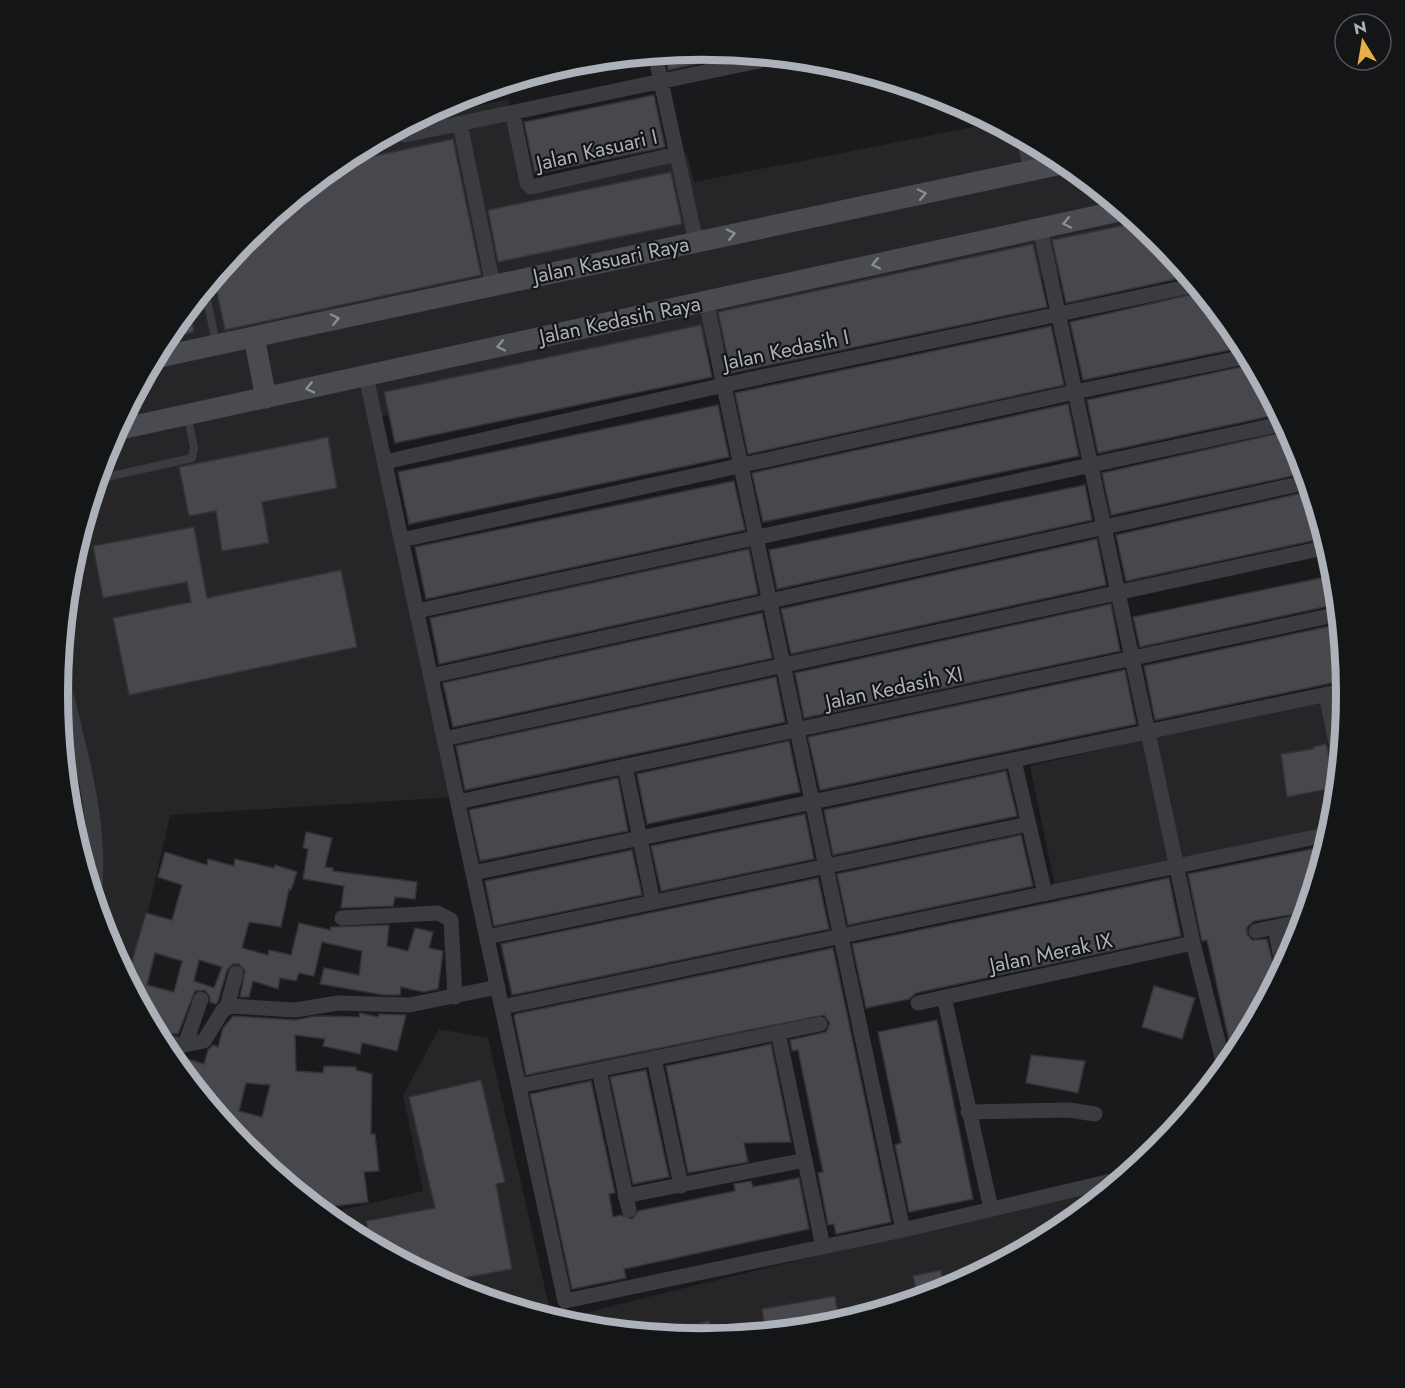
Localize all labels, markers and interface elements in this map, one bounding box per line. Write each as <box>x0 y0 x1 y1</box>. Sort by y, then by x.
north arrow <box>1333 12 1393 72</box>
text: N <box>1352 15 1369 40</box>
street label: Jalan Kasuari I <box>531 122 660 179</box>
one-way arrow <box>917 188 927 201</box>
one-way arrow <box>1062 215 1072 228</box>
street label: Jalan Kasuari Raya <box>527 229 692 292</box>
one-way arrow <box>726 229 736 242</box>
one-way arrow <box>871 257 881 270</box>
street label: Jalan Kedasih Raya <box>534 288 703 352</box>
one-way arrow <box>330 314 340 327</box>
street label: Jalan Kedasih I <box>717 322 852 379</box>
one-way arrow <box>496 339 506 352</box>
one-way arrow <box>306 381 316 394</box>
street label: Jalan Kedasih XI <box>820 659 965 718</box>
street label: Jalan Merak IX <box>984 925 1116 981</box>

